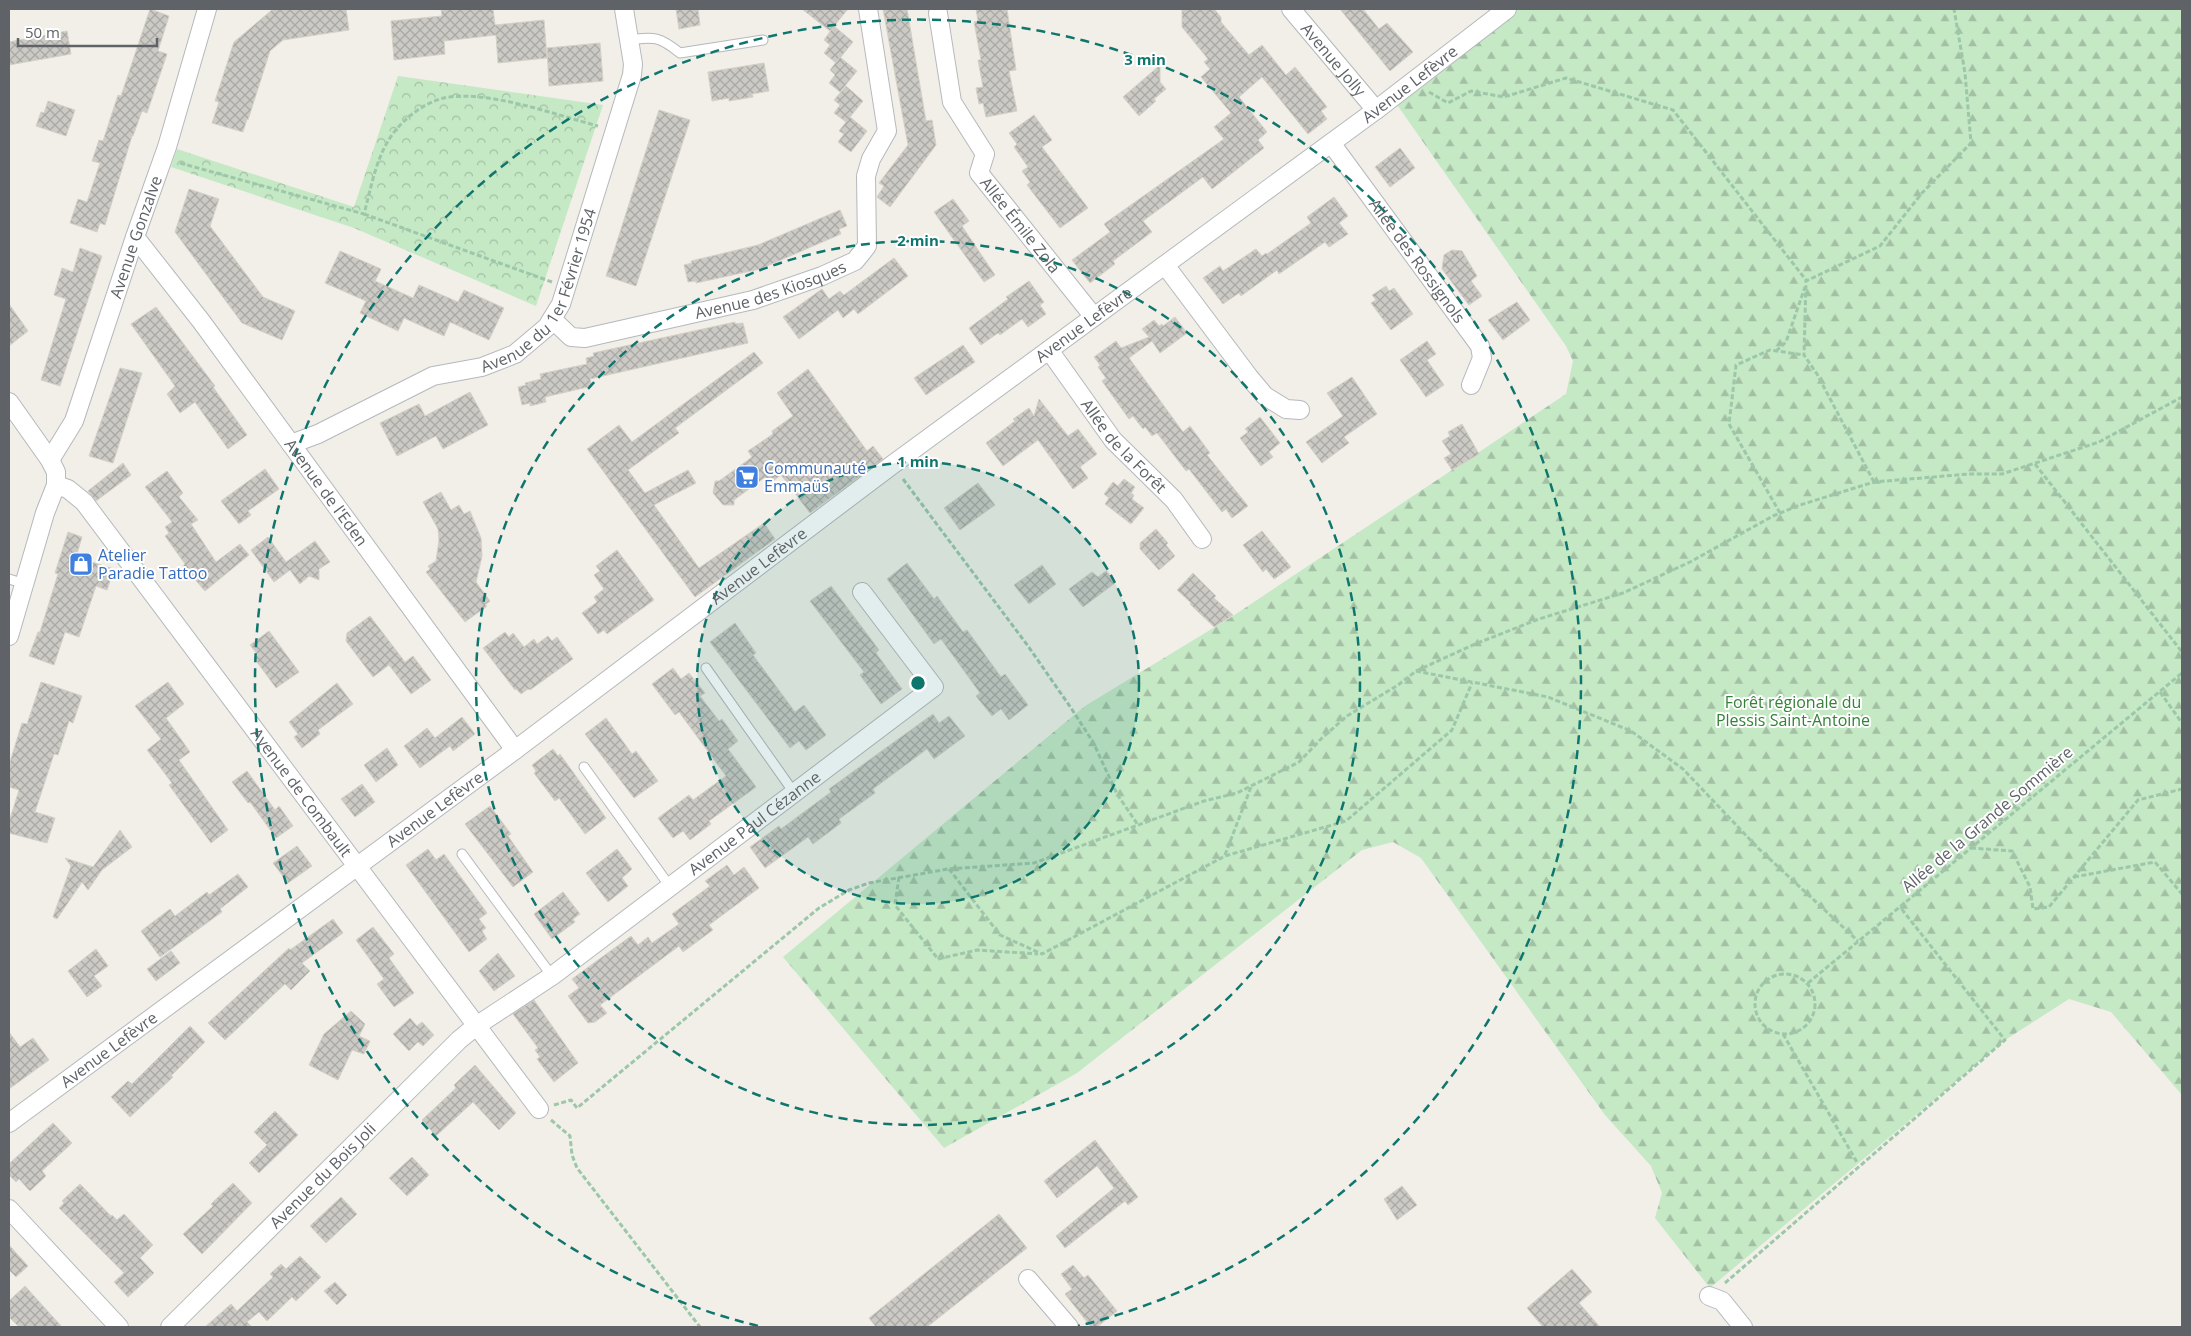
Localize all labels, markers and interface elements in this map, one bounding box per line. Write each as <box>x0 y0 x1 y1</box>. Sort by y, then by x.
scale bar <box>18 15 156 47</box>
street label: Avenue Jolly <box>1296 18 1371 102</box>
text: 50 m <box>25 22 60 42</box>
street label: Avenue Lefèvre <box>1357 40 1462 128</box>
text: 3 min <box>1124 49 1166 69</box>
street label: Avenue Gonzalve <box>104 172 167 301</box>
street label: Allée Émile Zola <box>975 172 1066 277</box>
street label: Allée des Rossignols <box>1364 194 1470 327</box>
street label: Avenue du 1er Février 1954 <box>477 206 601 378</box>
text: 2 min <box>897 230 939 250</box>
street label: Avenue des Kiosques <box>693 255 850 324</box>
street label: Avenue Lefèvre <box>1031 281 1137 367</box>
street label: Allée de la Forêt <box>1076 394 1172 498</box>
street label: Avenue de l'Eden <box>280 434 373 550</box>
text: 1 min <box>897 451 939 471</box>
place label: Communauté Emmaüs <box>764 457 866 497</box>
supermarket icon: Communauté Emmaüs <box>734 464 760 490</box>
street label: Avenue Lefèvre <box>706 522 811 609</box>
place label: Atelier Paradie Tattoo <box>98 544 207 584</box>
shop icon: Atelier Paradie Tattoo <box>68 551 94 577</box>
centre of rings <box>909 674 927 692</box>
park label: Forêt régionale du Plessis Saint-Antoine <box>1716 691 1870 731</box>
street label: Avenue de Combault <box>246 723 357 861</box>
street label: Allée de la Grande Sommière <box>1897 741 2077 897</box>
street label: Avenue Lefèvre <box>382 766 488 852</box>
street label: Avenue Paul Cézanne <box>684 766 825 880</box>
street label: Avenue Lefèvre <box>56 1006 162 1092</box>
street label: Avenue du Bois Joli <box>265 1118 380 1233</box>

